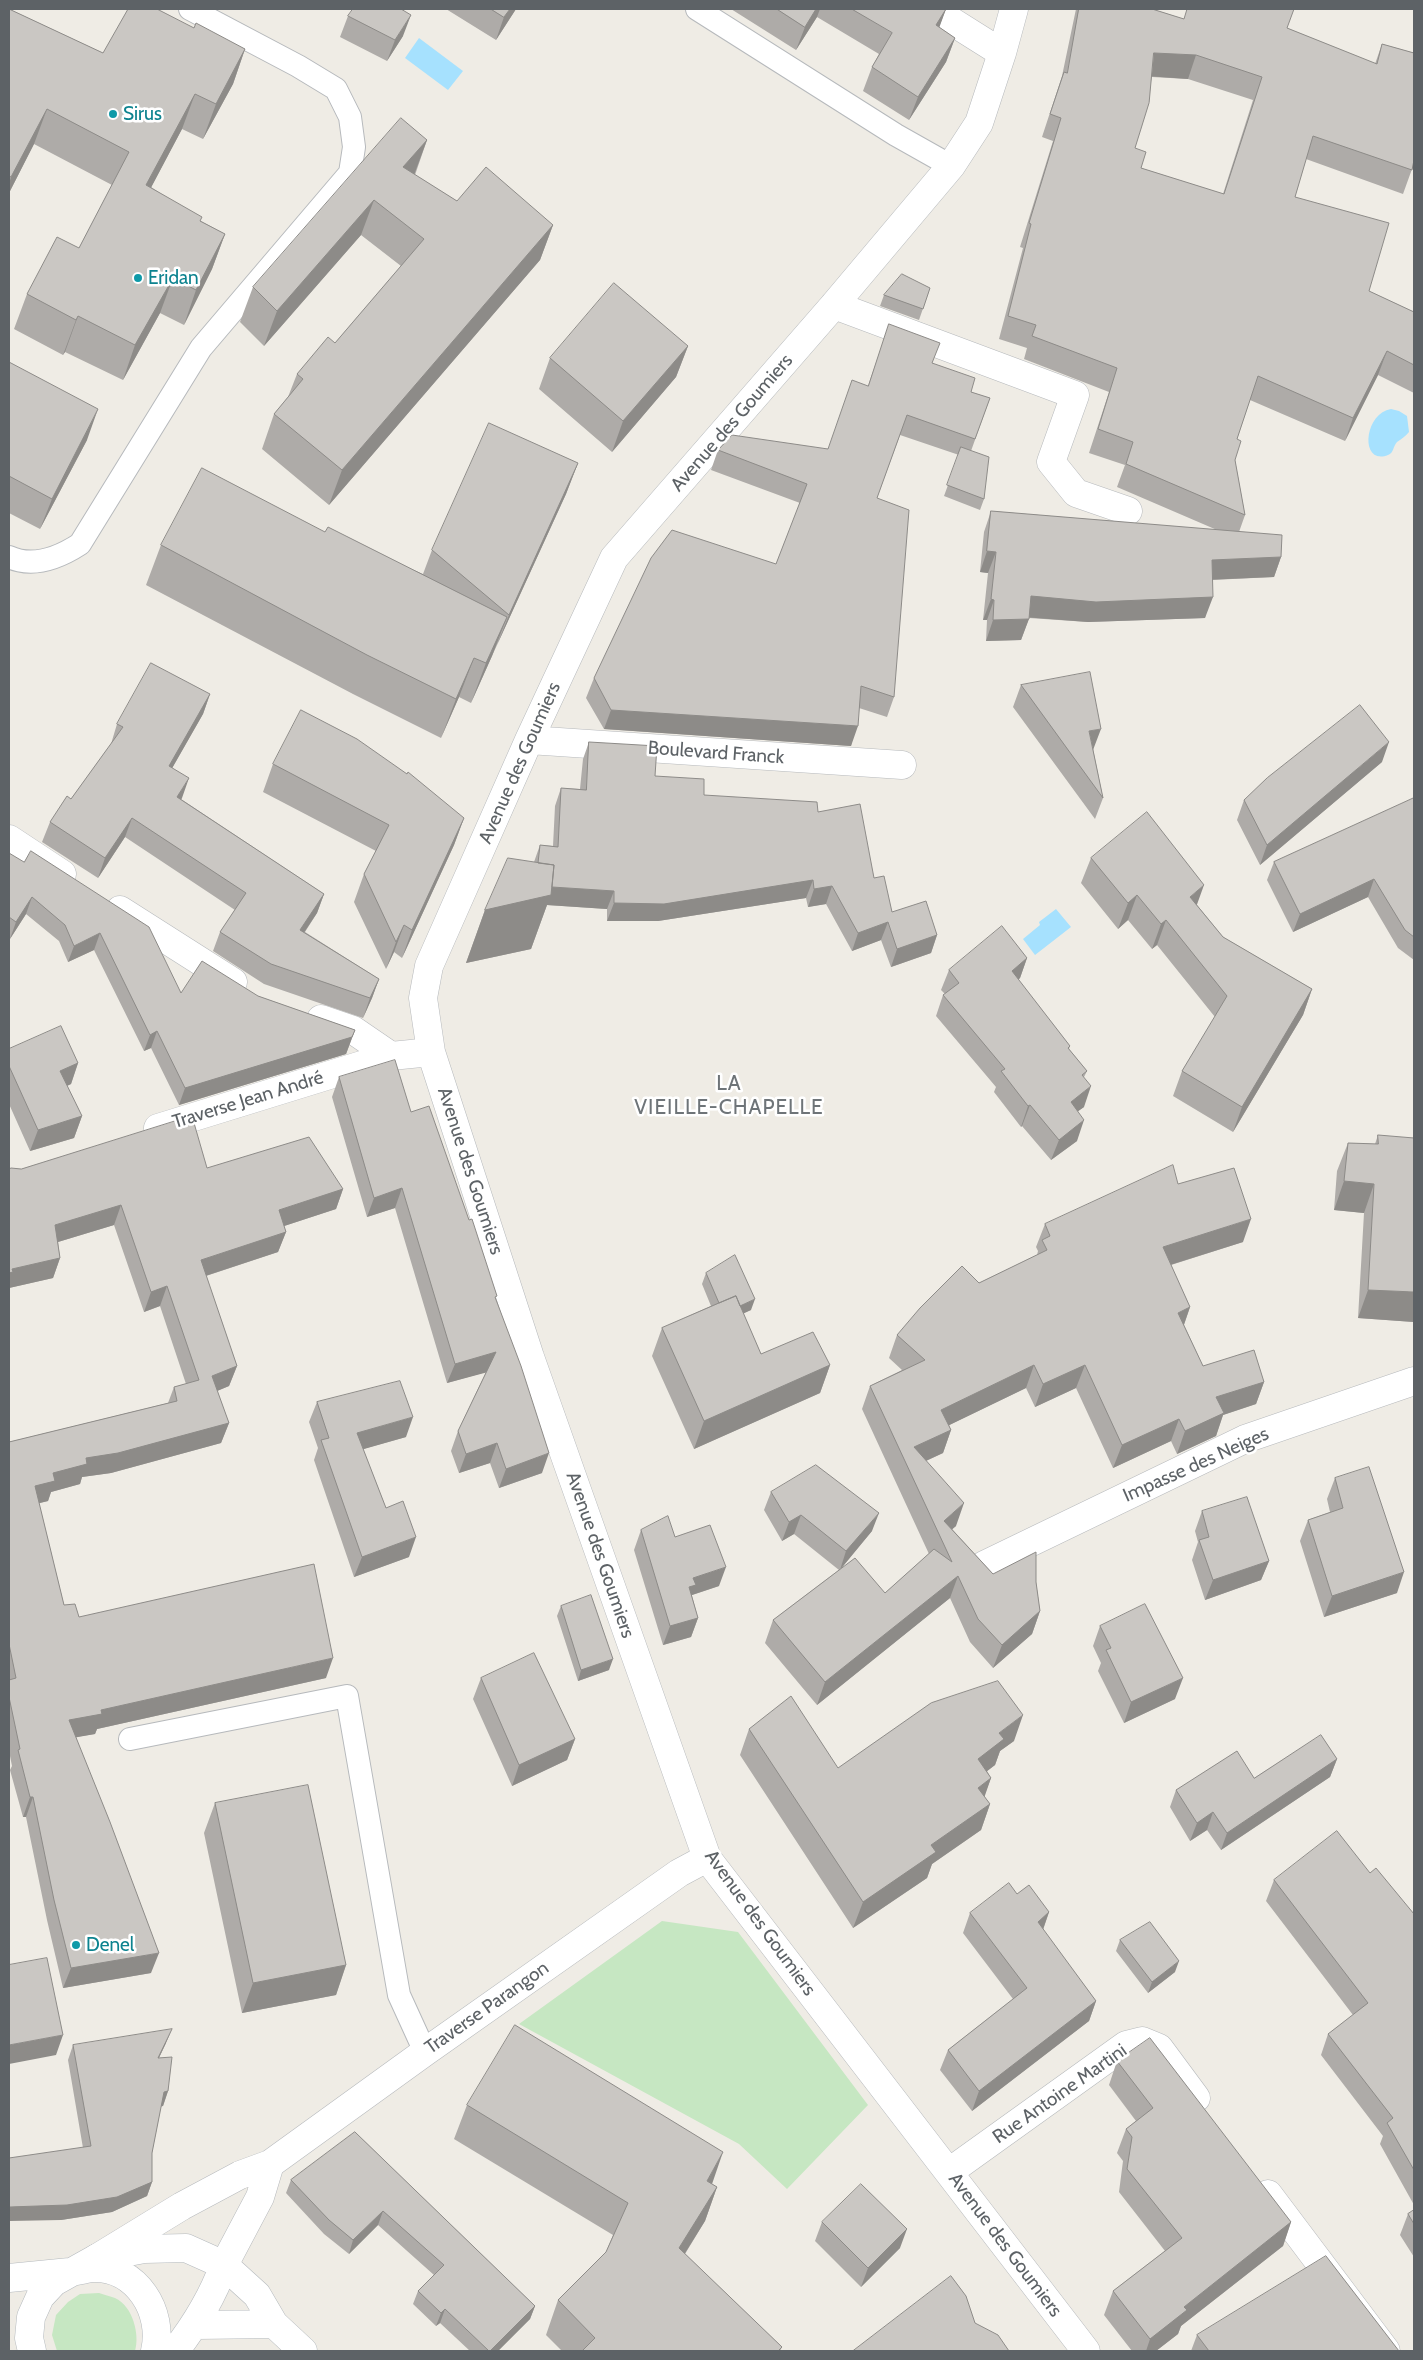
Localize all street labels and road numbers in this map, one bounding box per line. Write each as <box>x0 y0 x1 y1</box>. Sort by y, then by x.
street label: Avenue des Goumiers <box>666 350 798 496</box>
street label: Avenue des Goumiers <box>474 679 566 847</box>
street label: Boulevard Franck <box>647 737 785 769</box>
street label: Traverse Jean André <box>170 1066 326 1134</box>
street label: Avenue des Goumiers <box>432 1085 508 1257</box>
street label: Impasse des Neiges <box>1120 1423 1272 1507</box>
street label: Avenue des Goumiers <box>561 1469 639 1641</box>
street label: Avenue des Goumiers <box>700 1846 820 2000</box>
street label: Traverse Parangon <box>421 1957 553 2059</box>
street label: Rue Antoine Martini <box>989 2039 1131 2149</box>
street label: Avenue des Goumiers <box>943 2169 1067 2321</box>

